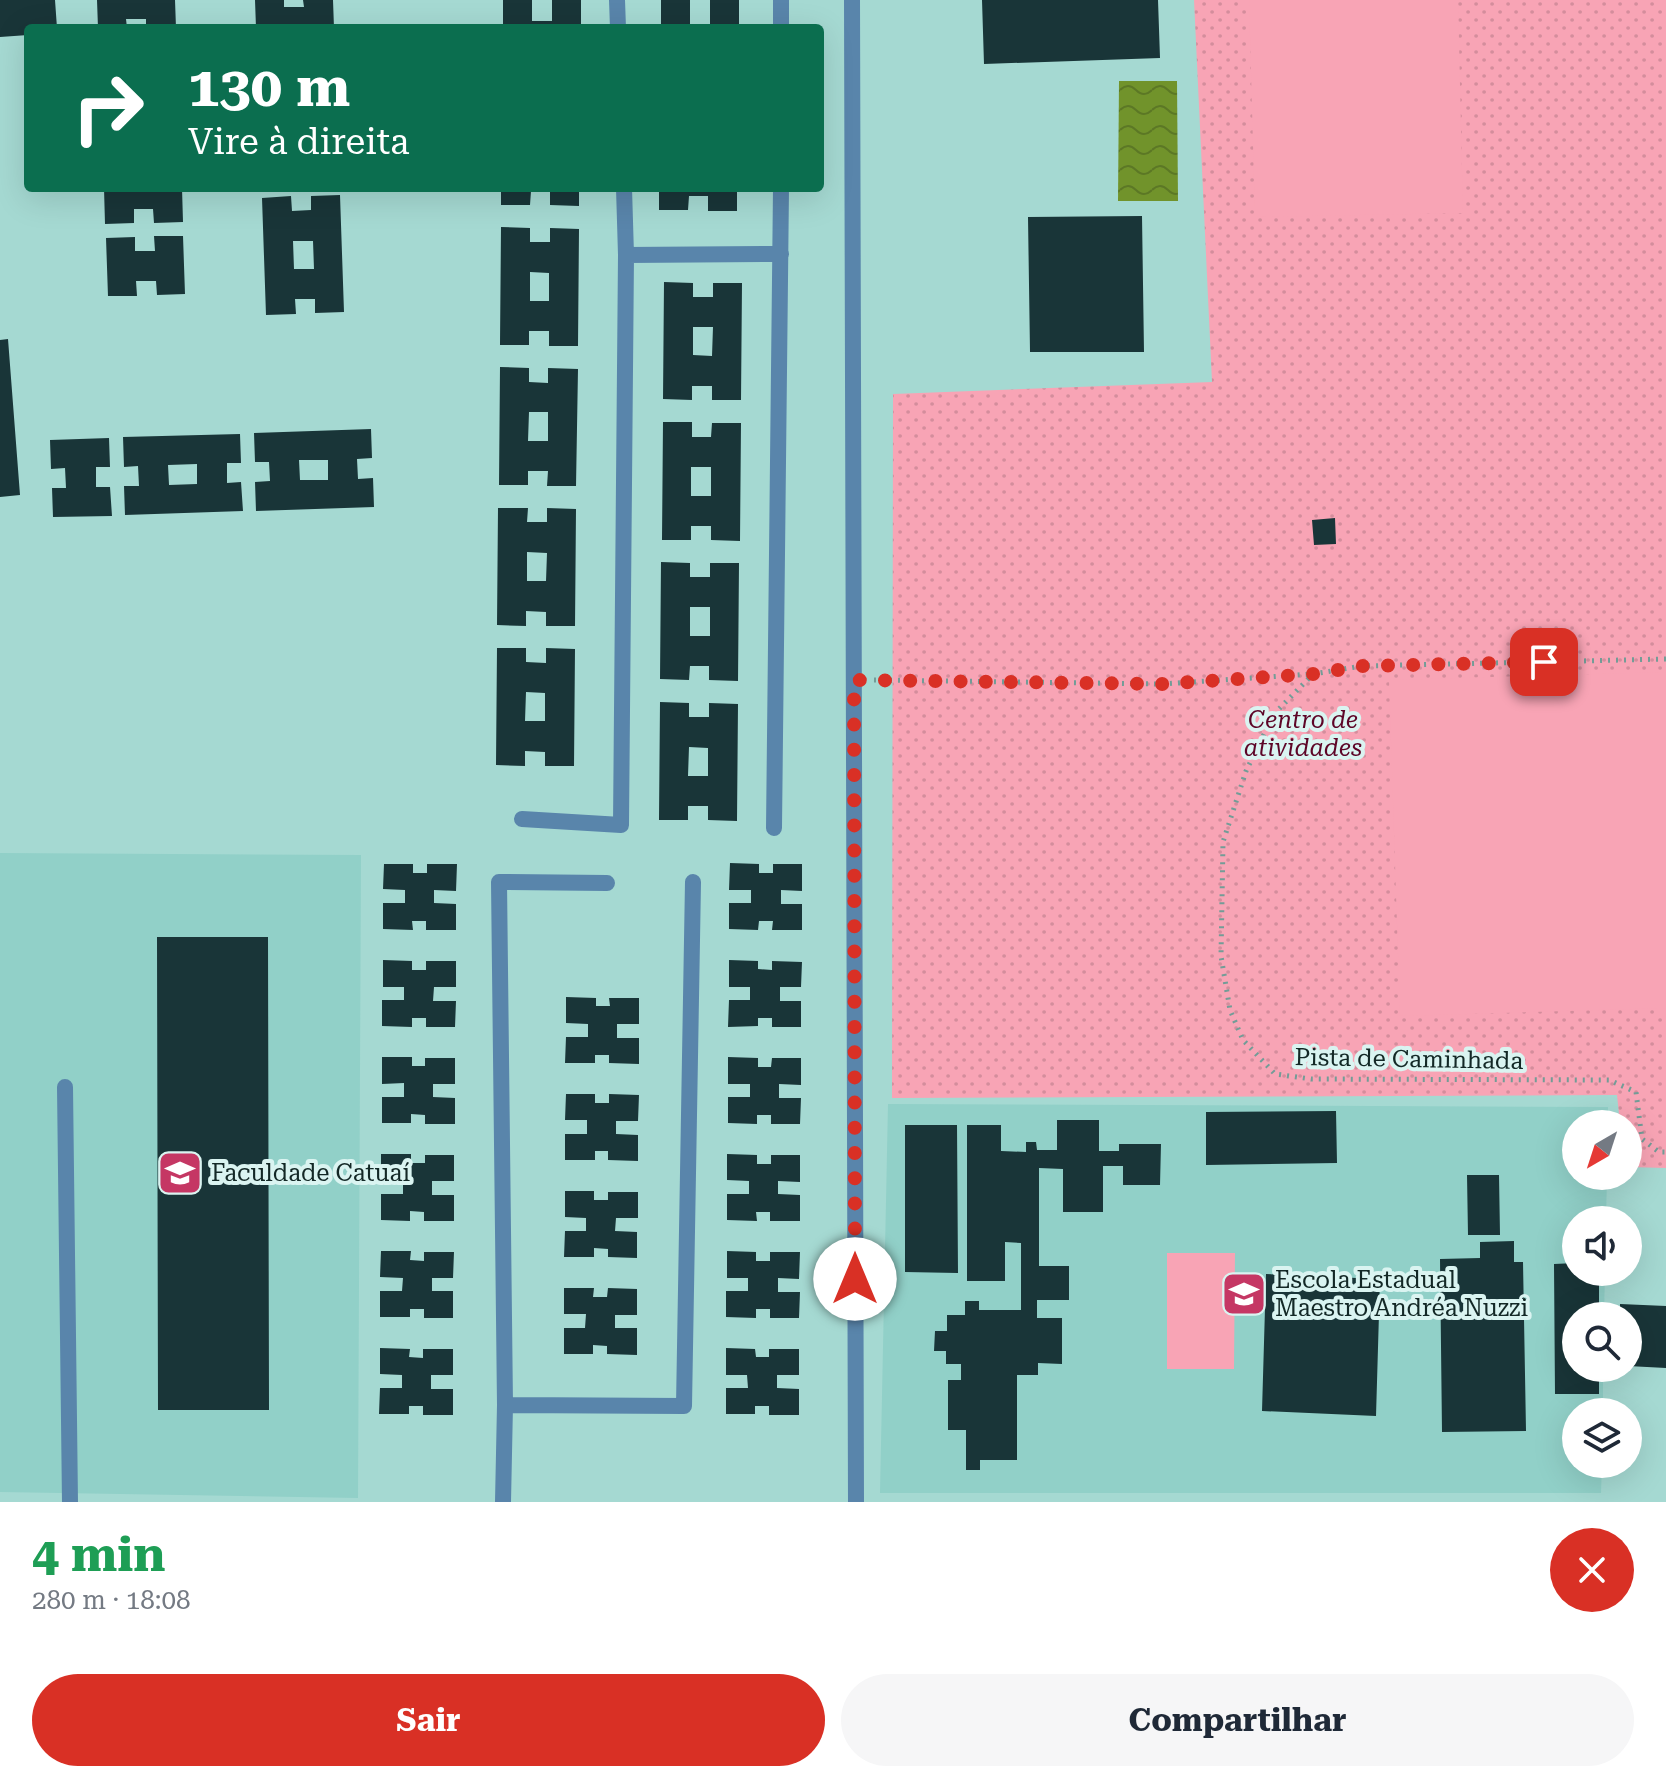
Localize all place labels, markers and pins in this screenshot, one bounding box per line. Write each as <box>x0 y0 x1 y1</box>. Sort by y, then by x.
pin <box>1510 628 1578 696</box>
school or university icon: Faculdade Catuaí <box>156 1149 204 1197</box>
place label: Faculdade Catuaí <box>211 1159 410 1187</box>
place label: Escola Estadual Maestro Andréa Nuzzi <box>1275 1266 1528 1322</box>
school or university icon: Escola Estadual Maestro Andréa Nuzzi <box>1220 1270 1268 1318</box>

